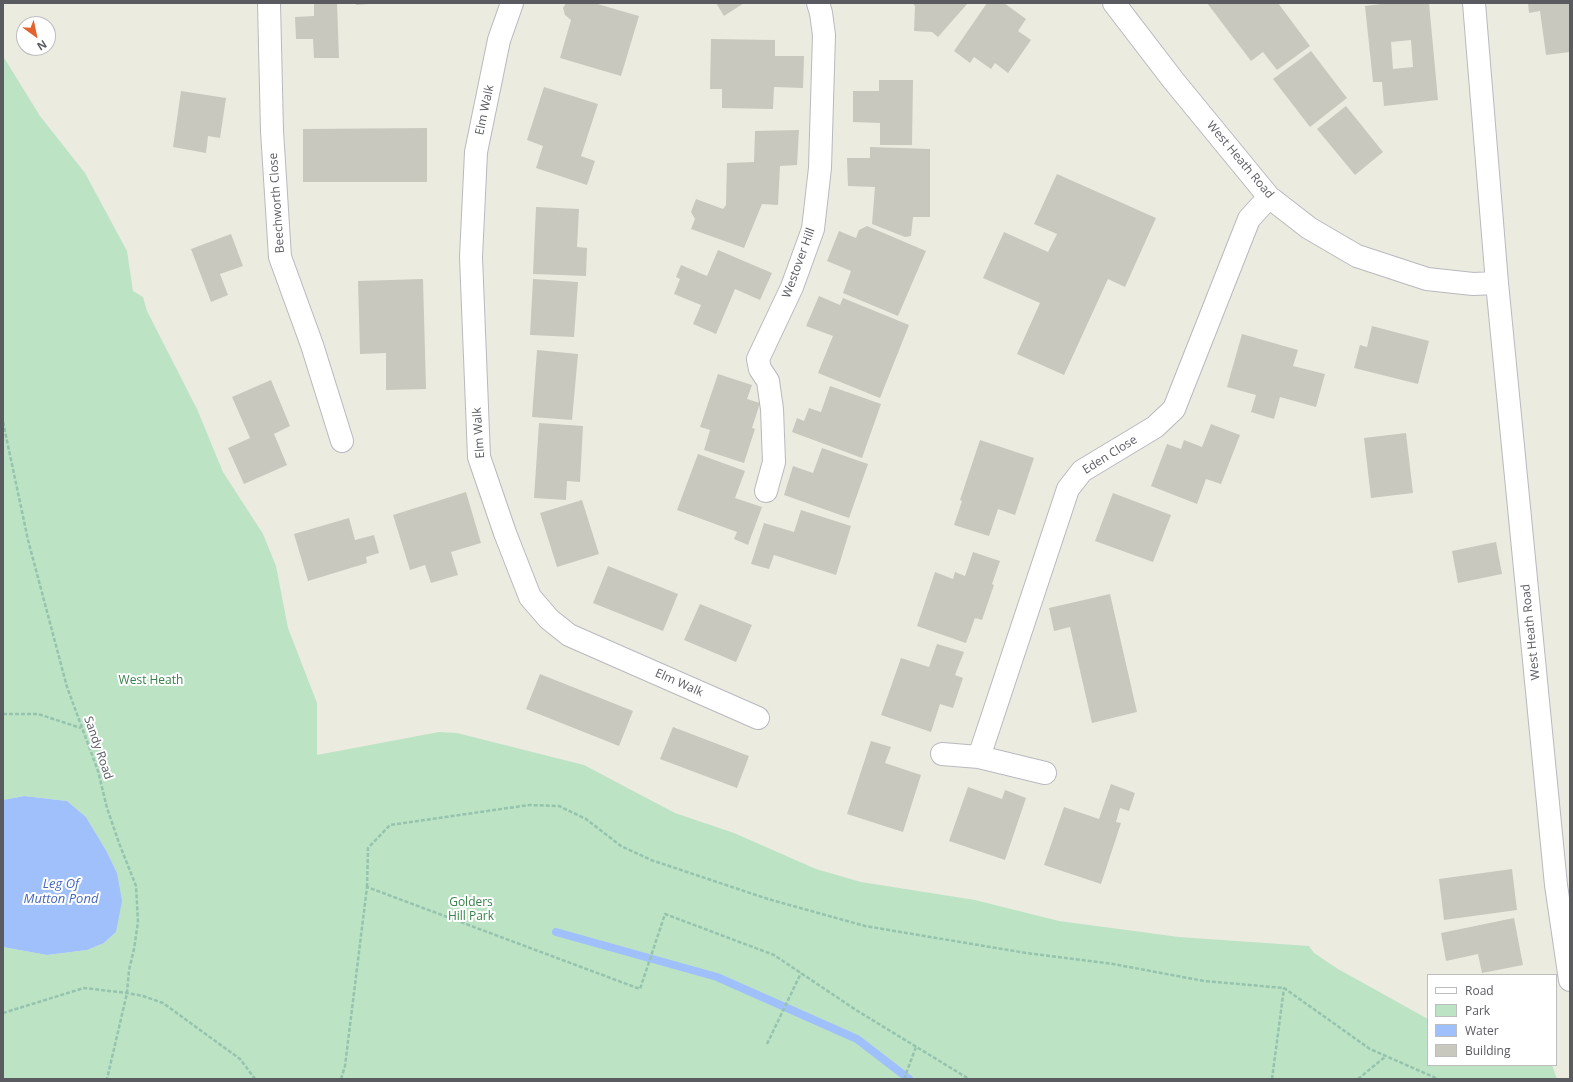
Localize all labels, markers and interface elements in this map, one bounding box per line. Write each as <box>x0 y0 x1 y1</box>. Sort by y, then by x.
north arrow <box>16 16 56 56</box>
text: N <box>34 37 50 54</box>
street label: Elm Walk <box>473 84 497 136</box>
street label: West Heath Road <box>1203 118 1277 202</box>
street label: Beechworth Close <box>266 152 288 254</box>
street label: Westover Hill <box>780 226 818 300</box>
street label: Elm Walk <box>470 407 488 459</box>
street label: Eden Close <box>1080 433 1140 477</box>
street label: West Heath Road <box>1519 583 1543 681</box>
street label: Elm Walk <box>653 666 705 700</box>
park label: West Heath <box>119 674 183 688</box>
street label: Sandy Road <box>80 715 116 781</box>
water label: Leg Of Mutton Pond <box>24 876 98 907</box>
park label: Golders Hill Park <box>448 896 494 924</box>
legend <box>1427 974 1557 1066</box>
text: Road <box>1465 982 1494 999</box>
text: Park <box>1465 1002 1490 1019</box>
text: Water <box>1465 1022 1499 1039</box>
text: Building <box>1465 1042 1510 1059</box>

